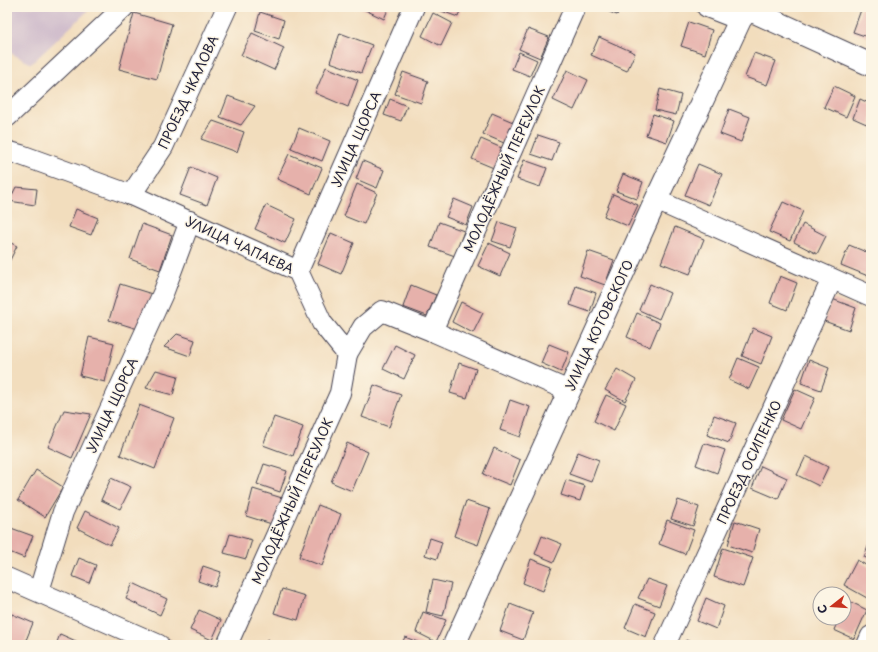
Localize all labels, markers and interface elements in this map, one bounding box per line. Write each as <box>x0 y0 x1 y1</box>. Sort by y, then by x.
street label: ПРОЕЗД ЧКАЛОВА <box>153 32 222 152</box>
street label: МОЛОДЁЖНЫЙ ПЕРЕУЛОК <box>458 83 549 255</box>
street label: УЛИЦА ЩОРСА <box>326 88 385 190</box>
street label: УЛИЦА ЧАПАЕВА <box>183 211 297 278</box>
street label: УЛИЦА КОТОВСКОГО <box>560 256 637 393</box>
street label: УЛИЦА ЩОРСА <box>81 354 142 455</box>
street label: ПРОЕЗД ОСИПЕНКО <box>712 397 786 527</box>
street label: МОЛОДЁЖНЫЙ ПЕРЕУЛОК <box>246 415 337 587</box>
north arrow <box>812 586 852 626</box>
text: С <box>813 603 831 616</box>

